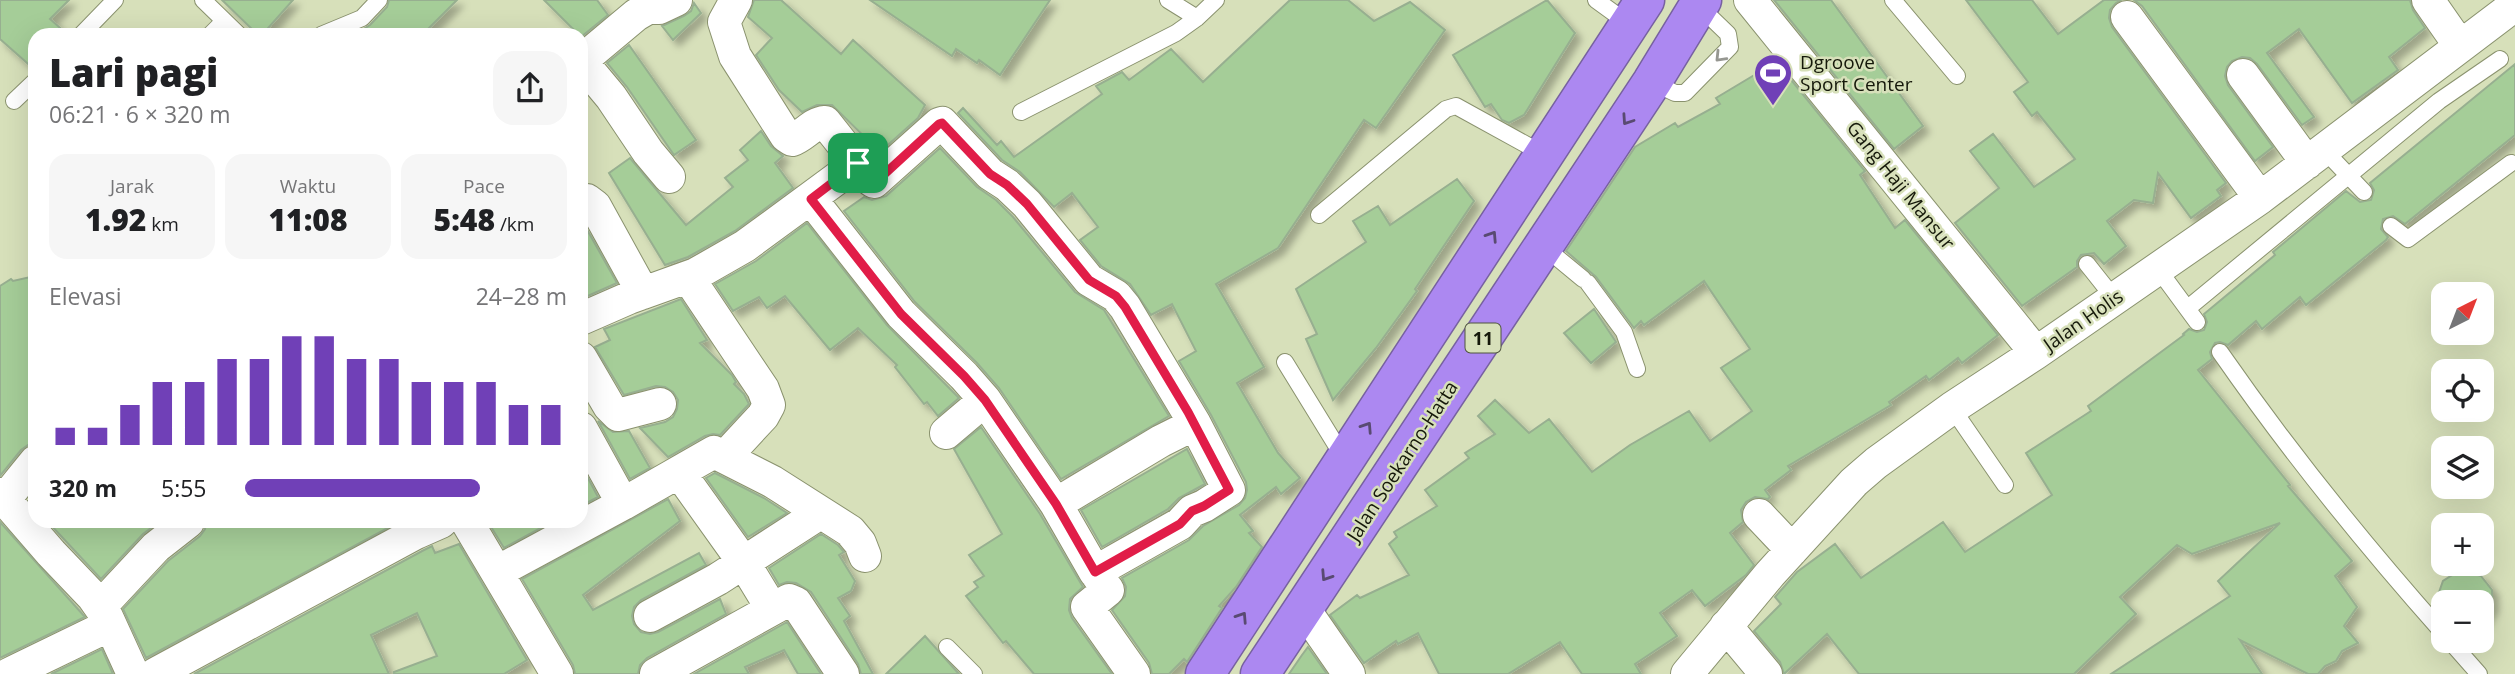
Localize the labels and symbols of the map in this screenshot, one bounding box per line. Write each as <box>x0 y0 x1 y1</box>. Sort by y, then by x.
one-way arrow <box>1715 49 1728 62</box>
place label: Dgroove Sport Center <box>1800 49 1913 97</box>
sports icon: Dgroove Sport Center <box>1752 52 1794 107</box>
one-way arrow <box>1623 112 1635 125</box>
street label: Gang Haji Mansur <box>1841 115 1961 255</box>
pin <box>828 133 888 193</box>
one-way arrow <box>1483 231 1496 244</box>
north arrow <box>2431 282 2494 345</box>
street label: Jalan Holis <box>2036 283 2128 358</box>
road number: 11 <box>1466 324 1500 352</box>
street label: Jalan Soekarno-Hatta <box>1339 376 1464 548</box>
one-way arrow <box>1359 421 1372 434</box>
one-way arrow <box>1321 568 1334 581</box>
one-way arrow <box>1234 612 1246 625</box>

